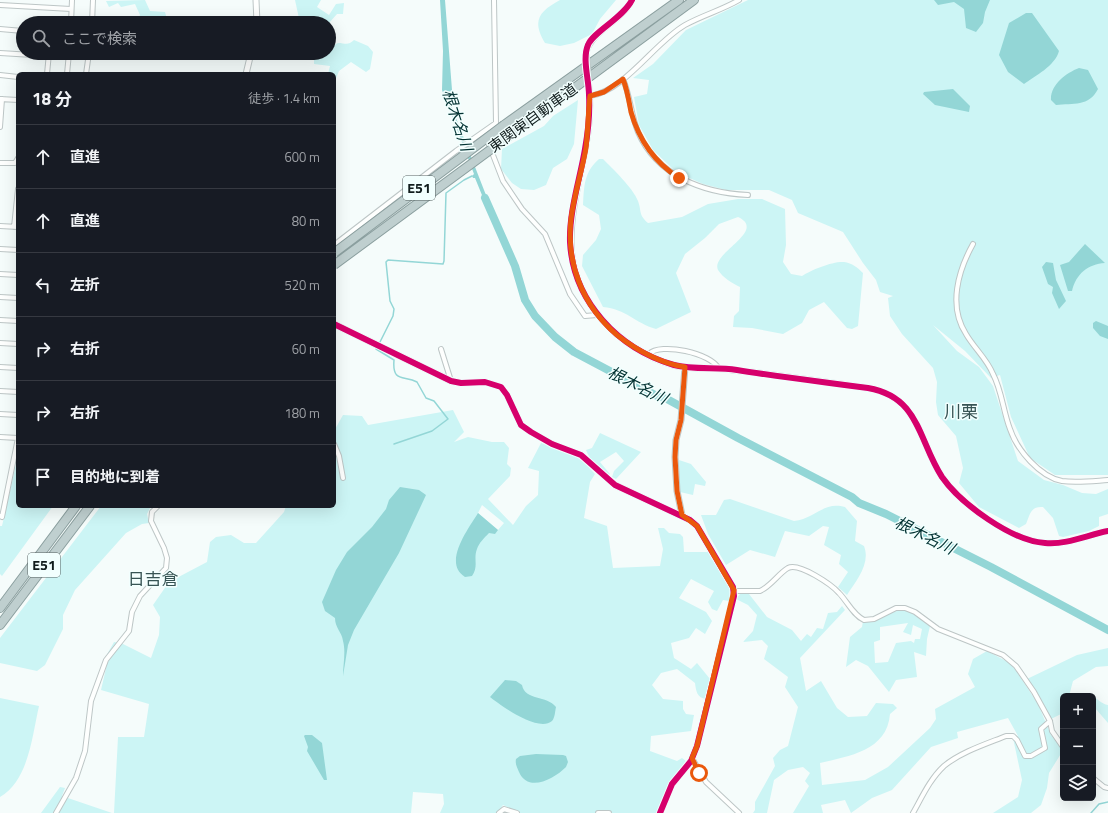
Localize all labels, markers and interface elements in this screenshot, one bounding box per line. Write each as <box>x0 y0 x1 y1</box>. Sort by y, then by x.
search box <box>16 16 336 60</box>
icon: search <box>30 27 52 49</box>
text: ここで検索 <box>62 27 137 50</box>
street label: 東関東自動車道 <box>483 77 582 158</box>
text: 18 分 <box>32 86 72 112</box>
water label: 根木名川 <box>437 86 480 156</box>
text: 徒歩 · 1.4 km <box>248 88 320 108</box>
text: 直進 <box>70 145 100 168</box>
icon: ahead <box>32 146 54 168</box>
text: 600 m <box>284 147 320 167</box>
route end <box>670 169 688 187</box>
road number: E51 <box>403 176 435 200</box>
text: 直進 <box>70 209 100 232</box>
icon: ahead <box>32 210 54 232</box>
text: 80 m <box>292 211 320 231</box>
text: 左折 <box>70 273 100 296</box>
icon: left <box>32 274 54 296</box>
text: 520 m <box>284 275 320 295</box>
text: 右折 <box>70 337 100 360</box>
icon: right <box>32 338 54 360</box>
text: 60 m <box>292 339 320 359</box>
water label: 根木名川 <box>604 360 674 411</box>
district label: 川栗 <box>944 399 978 425</box>
text: 右折 <box>70 401 100 424</box>
icon: right <box>32 402 54 424</box>
text: 180 m <box>284 403 320 423</box>
text: 目的地に到着 <box>70 465 160 488</box>
icon: arrive <box>32 466 54 488</box>
water label: 根木名川 <box>891 510 961 561</box>
road number: E51 <box>28 553 60 577</box>
district label: 日吉倉 <box>128 566 179 592</box>
map controls <box>1060 693 1096 801</box>
button: + <box>1060 693 1096 729</box>
button: − <box>1060 729 1096 765</box>
route start <box>690 764 708 782</box>
button: layers <box>1060 765 1096 801</box>

